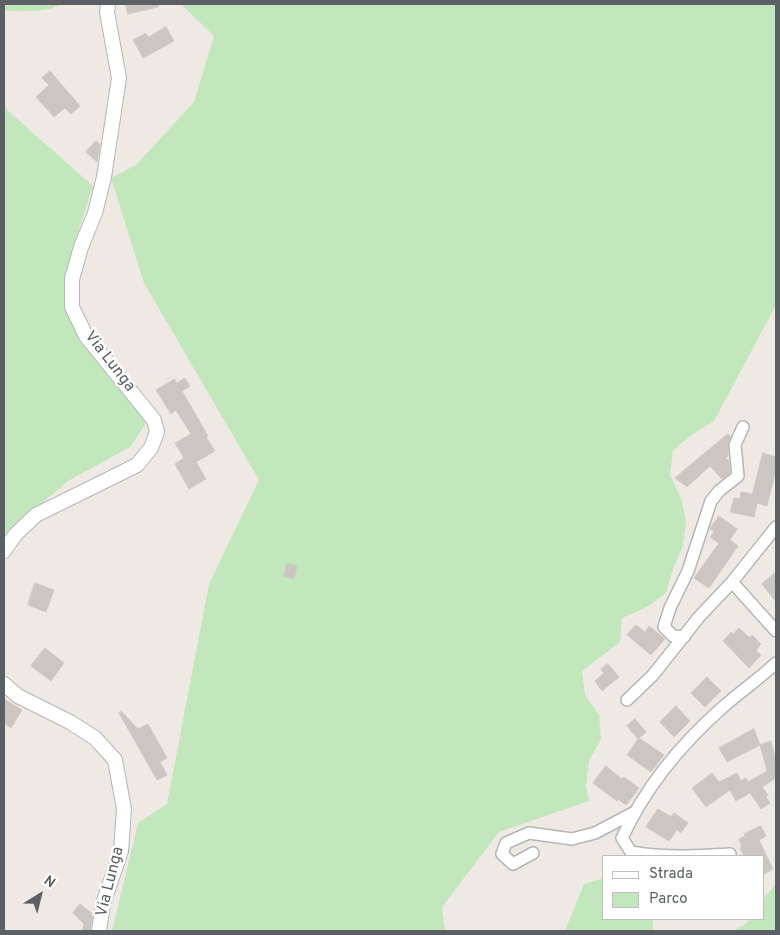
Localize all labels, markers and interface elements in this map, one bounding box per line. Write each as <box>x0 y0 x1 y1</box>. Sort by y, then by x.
street label: Via Lunga <box>79 328 139 396</box>
street label: Via Lunga <box>93 845 129 919</box>
legend <box>602 855 765 920</box>
text: Strada <box>649 865 693 884</box>
north arrow <box>15 870 65 920</box>
text: N <box>40 873 58 892</box>
text: Parco <box>649 890 688 909</box>

